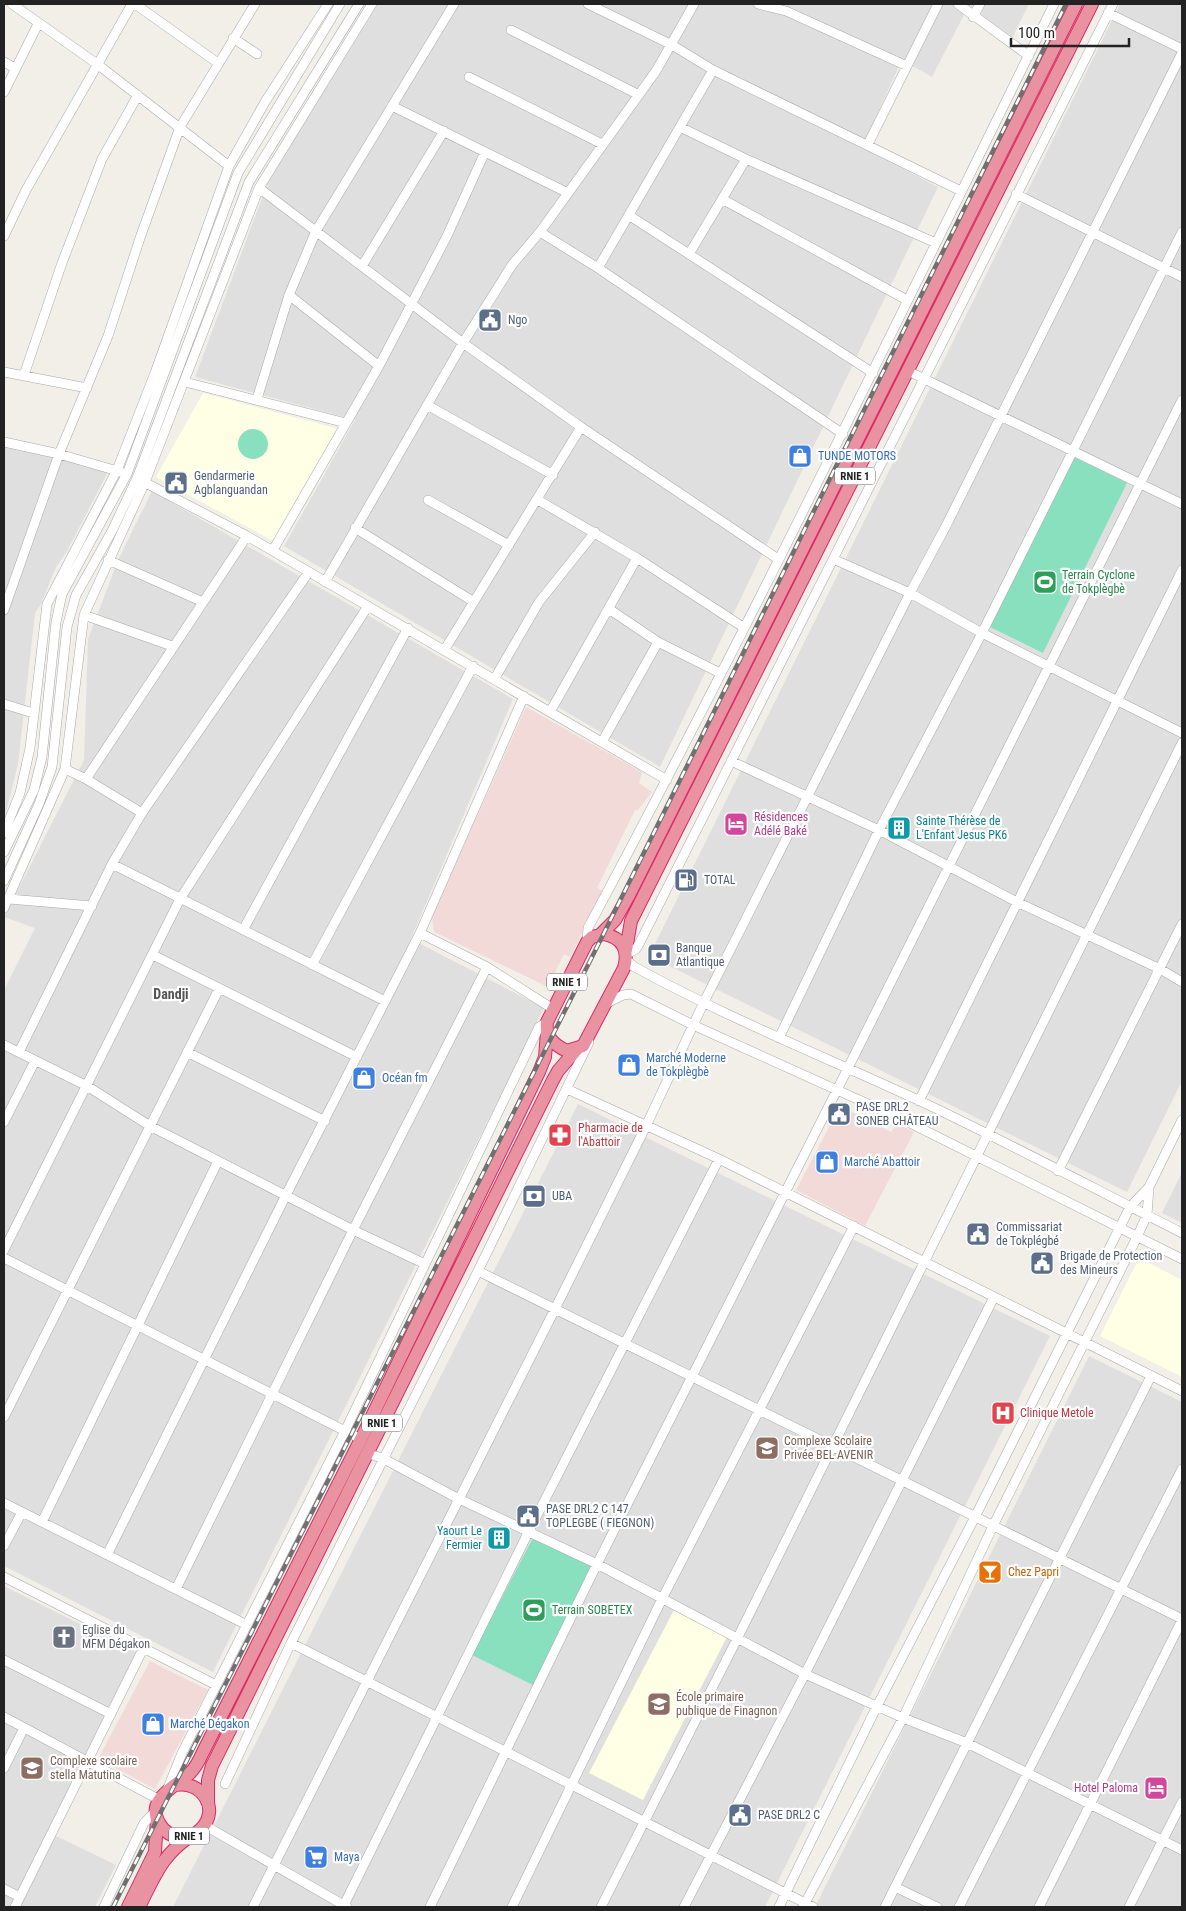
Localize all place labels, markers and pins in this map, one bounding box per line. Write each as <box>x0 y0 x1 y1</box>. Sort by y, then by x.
public building icon: Ngo <box>477 307 503 333</box>
place label: Ngo <box>508 313 527 327</box>
shop icon: TUNDE MOTORS <box>787 443 813 469</box>
place label: TUNDE MOTORS <box>818 449 896 463</box>
place label: Gendarmerie Agblanguandan <box>194 469 268 497</box>
public building icon: Gendarmerie Agblanguandan <box>163 470 189 496</box>
place label: Terrain Cyclone de Tokplègbè <box>1062 568 1135 596</box>
sports icon: Terrain Cyclone de Tokplègbè <box>1032 569 1058 595</box>
place label: Résidences Adélé Baké <box>754 810 808 838</box>
hotel icon: Résidences Adélé Baké <box>723 811 749 837</box>
place label: Sainte Thérèse de L'Enfant Jesus PK6 <box>916 814 1007 842</box>
building icon: Sainte Thérèse de L'Enfant Jesus PK6 <box>886 815 912 841</box>
fuel station icon: TOTAL <box>673 867 699 893</box>
place label: TOTAL <box>704 873 736 887</box>
place label: Banque Atlantique <box>676 941 725 969</box>
bank icon: Banque Atlantique <box>646 942 672 968</box>
place label: Marché Moderne de Tokplègbè <box>646 1051 726 1079</box>
shop icon: Marché Moderne de Tokplègbè <box>616 1052 642 1078</box>
shop icon: Océan fm <box>351 1065 377 1091</box>
place label: Océan fm <box>382 1071 428 1085</box>
place label: PASE DRL2 SONEB CHÂTEAU <box>856 1100 939 1128</box>
public building icon: PASE DRL2 SONEB CHÂTEAU <box>826 1101 852 1127</box>
place label: Pharmacie de l'Abattoir <box>578 1121 643 1149</box>
pharmacy icon: Pharmacie de l'Abattoir <box>547 1122 573 1148</box>
shop icon: Marché Abattoir <box>814 1149 840 1175</box>
place label: Marché Abattoir <box>844 1155 920 1169</box>
bank icon: UBA <box>521 1183 547 1209</box>
place label: UBA <box>552 1189 572 1203</box>
place label: Commissariat de Tokplégbé <box>996 1220 1063 1248</box>
public building icon: Commissariat de Tokplégbé <box>965 1221 991 1247</box>
place label: Brigade de Protection des Mineurs <box>1060 1249 1163 1277</box>
public building icon: Brigade de Protection des Mineurs <box>1029 1250 1055 1276</box>
hospital icon: Clinique Metole <box>990 1400 1016 1426</box>
place label: Clinique Metole <box>1020 1406 1094 1420</box>
place label: Complexe Scolaire Privée BEL AVENIR <box>784 1434 874 1462</box>
school or university icon: Complexe Scolaire Privée BEL AVENIR <box>754 1435 780 1461</box>
place label: PASE DRL2 C 147 TOPLEGBE ( FIEGNON) <box>546 1502 654 1530</box>
public building icon: PASE DRL2 C 147 TOPLEGBE ( FIEGNON) <box>515 1503 541 1529</box>
place label: Yaourt Le Fermier <box>437 1524 482 1552</box>
building icon: Yaourt Le Fermier <box>486 1525 512 1551</box>
bar icon: Chez Papri <box>977 1559 1003 1585</box>
place label: Chez Papri <box>1008 1565 1059 1579</box>
sports icon: Terrain SOBETEX <box>521 1597 547 1623</box>
place label: Terrain SOBETEX <box>552 1603 633 1617</box>
place label: Eglise du MFM Dégakon <box>82 1623 150 1651</box>
church icon: Eglise du MFM Dégakon <box>51 1624 77 1650</box>
place label: École primaire publique de Finagnon <box>676 1689 778 1718</box>
school or university icon: École primaire publique de Finagnon <box>646 1691 672 1717</box>
shop icon: Marché Dégakon <box>140 1711 166 1737</box>
place label: Marché Dégakon <box>170 1717 250 1731</box>
place label: Complexe scolaire stella Matutina <box>50 1754 138 1782</box>
school or university icon: Complexe scolaire stella Matutina <box>19 1755 45 1781</box>
hotel icon: Hotel Paloma <box>1143 1775 1169 1801</box>
place label: Hotel Paloma <box>1074 1781 1138 1795</box>
public building icon: PASE DRL2 C <box>727 1802 753 1828</box>
place label: PASE DRL2 C <box>758 1808 820 1822</box>
supermarket icon: Maya <box>303 1844 329 1870</box>
place label: Maya <box>334 1850 360 1864</box>

